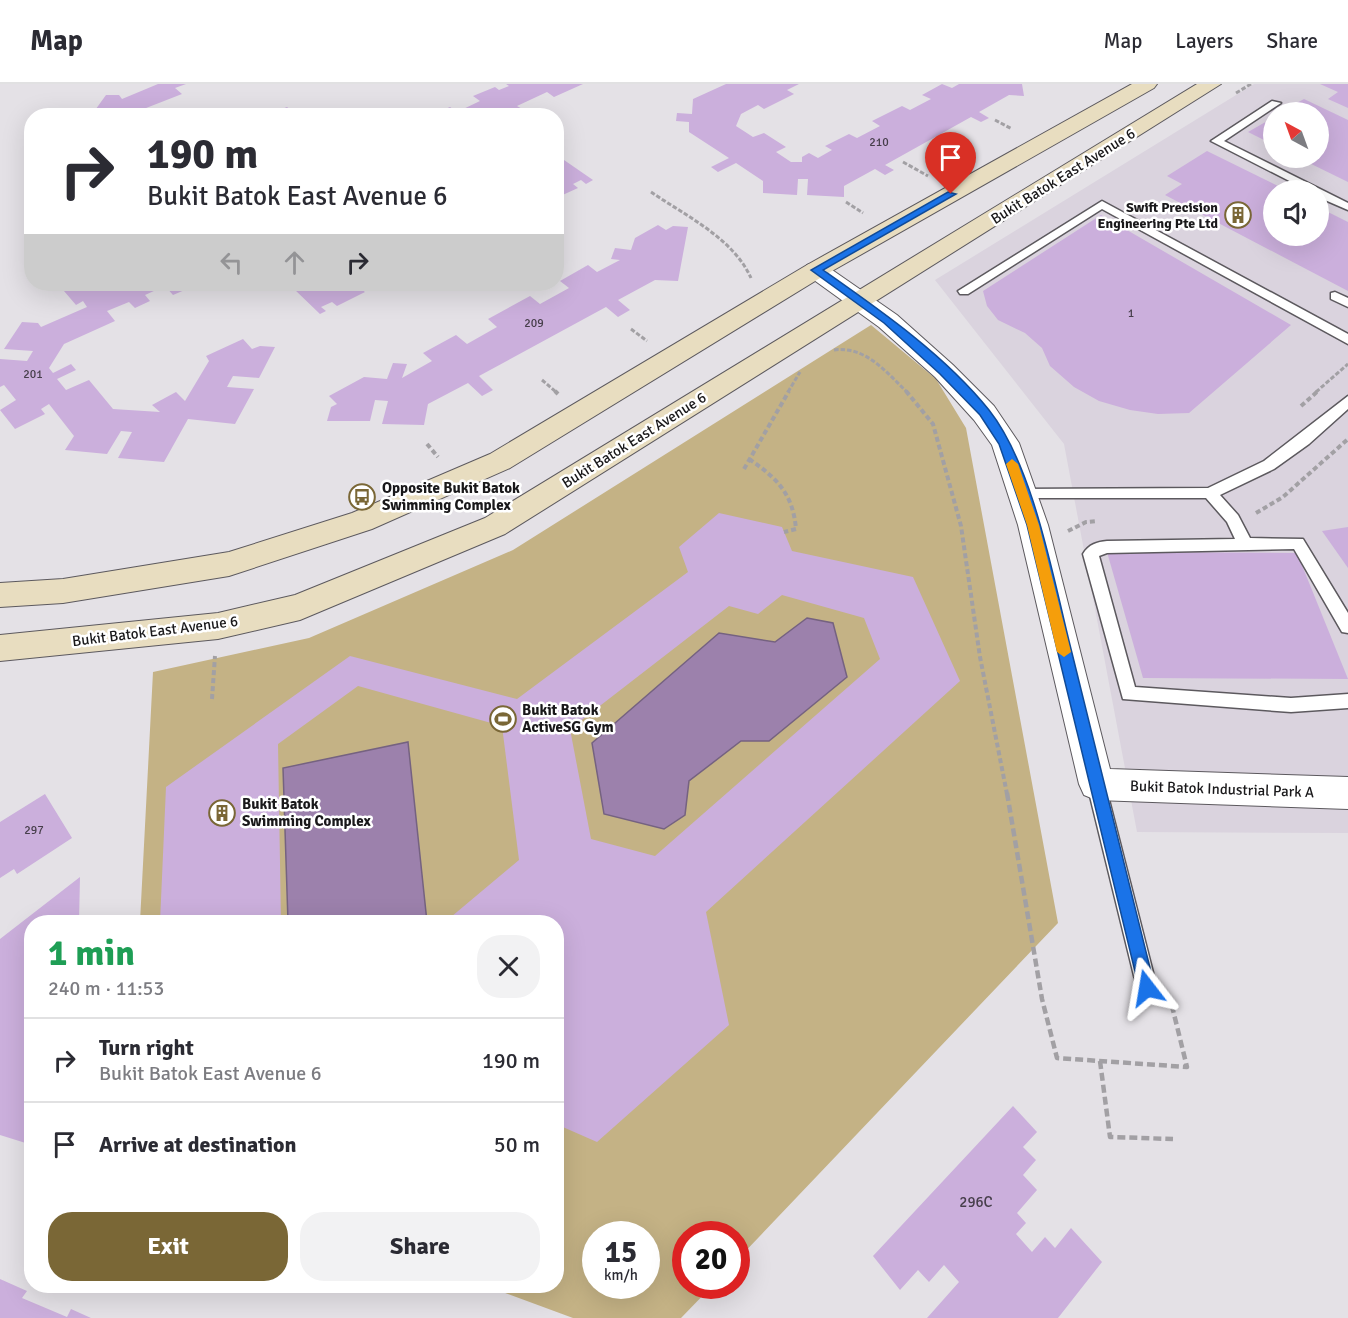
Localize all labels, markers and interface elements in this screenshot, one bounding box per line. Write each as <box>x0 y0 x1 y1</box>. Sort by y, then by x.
text: Map <box>30 24 83 58</box>
text: Map <box>1104 28 1142 54</box>
text: Layers <box>1175 28 1233 54</box>
text: Share <box>1266 28 1318 54</box>
north arrow <box>1263 102 1329 168</box>
map controls <box>1263 102 1329 246</box>
street label: Bukit Batok East Avenue 6 <box>987 124 1139 228</box>
text: 190 m <box>147 129 258 180</box>
icon: right <box>48 132 126 210</box>
pin <box>925 132 976 194</box>
house number: 210 <box>869 135 889 150</box>
icon: arrive <box>934 141 967 174</box>
text: Bukit Batok East Avenue 6 <box>147 180 447 213</box>
button: sound <box>1263 180 1329 246</box>
place label: Swift Precision Engineering Pte Ltd <box>1098 199 1218 232</box>
building icon: Swift Precision Engineering Pte Ltd <box>1223 200 1253 230</box>
icon: left <box>215 246 248 279</box>
icon: ahead <box>278 246 311 279</box>
icon: right <box>341 246 374 279</box>
house number: 1 <box>1128 306 1134 321</box>
house number: 209 <box>524 316 544 331</box>
house number: 201 <box>23 367 43 382</box>
street label: Bukit Batok East Avenue 6 <box>558 388 710 492</box>
place label: Opposite Bukit Batok Swimming Complex <box>382 479 520 514</box>
bus stop icon: Opposite Bukit Batok Swimming Complex <box>347 482 377 512</box>
street label: Bukit Batok East Avenue 6 <box>71 612 239 650</box>
place label: Bukit Batok ActiveSG Gym <box>522 701 614 736</box>
sports icon: Bukit Batok ActiveSG Gym <box>488 704 518 734</box>
street label: Bukit Batok Industrial Park A <box>1129 777 1315 801</box>
place label: Bukit Batok Swimming Complex <box>242 795 372 830</box>
building icon: Bukit Batok Swimming Complex <box>207 798 237 828</box>
house number: 297 <box>24 823 44 838</box>
text: 1 min <box>48 931 135 976</box>
button: close <box>477 935 540 998</box>
position arrow <box>1115 956 1179 1020</box>
text: 240 m · 11:53 <box>48 976 164 1001</box>
text: Turn right <box>99 1034 194 1061</box>
icon: right <box>48 1044 81 1077</box>
text: 190 m <box>482 1047 540 1074</box>
text: Bukit Batok East Avenue 6 <box>99 1061 322 1086</box>
icon: arrive <box>48 1128 81 1161</box>
text: Arrive at destination <box>99 1131 296 1158</box>
text: 50 m <box>494 1131 540 1158</box>
house number: 296C <box>959 1193 993 1211</box>
button: Exit <box>48 1212 288 1281</box>
button: Share <box>300 1212 540 1281</box>
speed limit sign: 20 <box>672 1221 750 1299</box>
text: 15 <box>605 1234 637 1271</box>
text: km/h <box>604 1266 638 1284</box>

